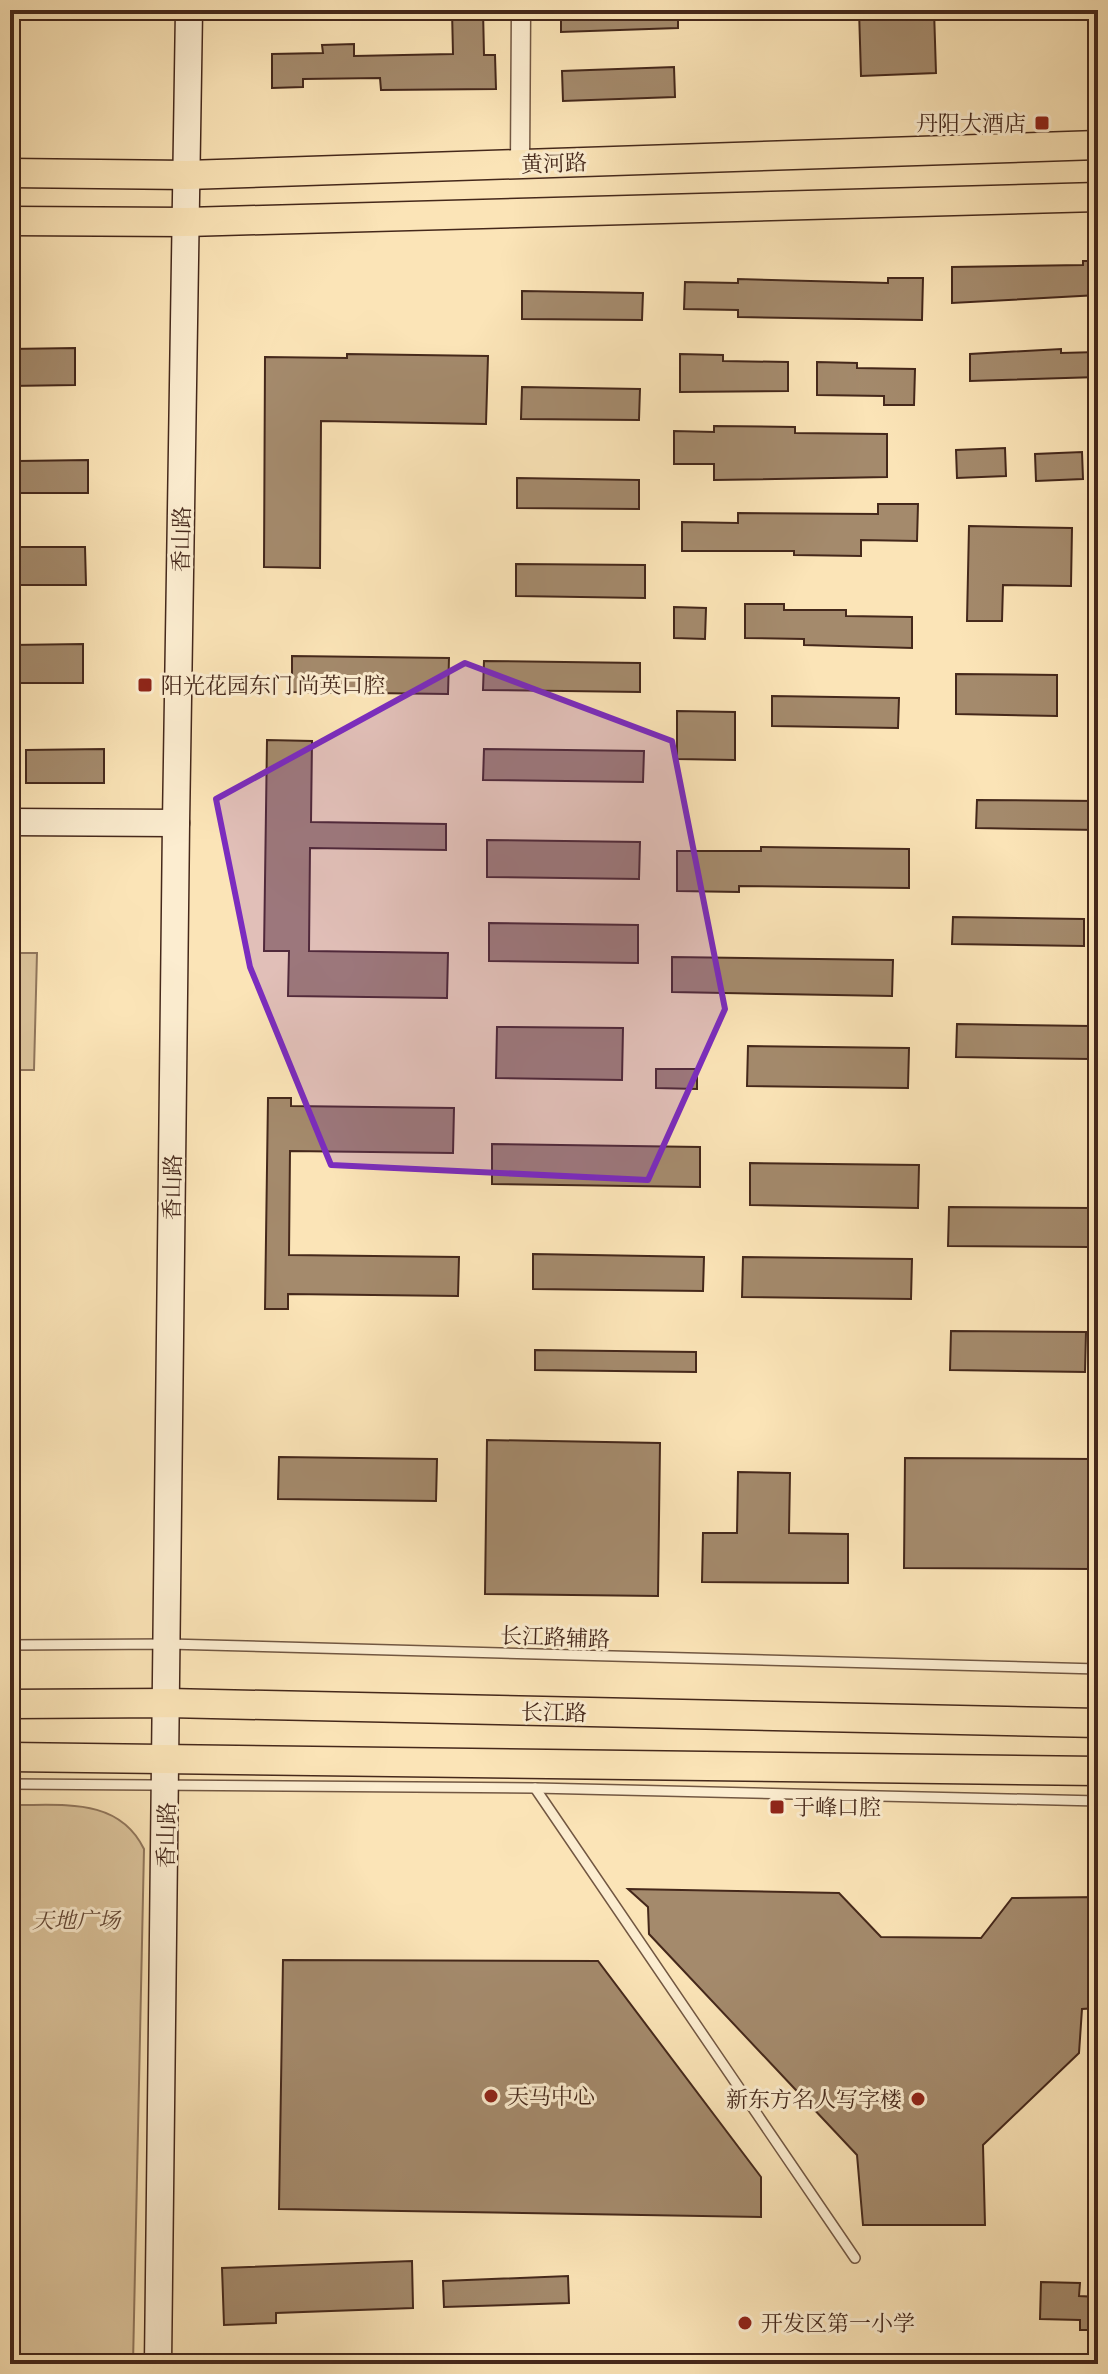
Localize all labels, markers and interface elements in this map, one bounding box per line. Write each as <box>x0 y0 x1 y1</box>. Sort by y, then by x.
place label: 丹阳大酒店 <box>916 109 1026 139</box>
marker: 丹阳大酒店 <box>1033 114 1051 132</box>
street label: 黄河路 <box>521 148 588 180</box>
street label: 香山路 <box>166 506 198 572</box>
place label: 阳光花园东门 尚英口腔 <box>161 671 385 701</box>
marker: 阳光花园东门 尚英口腔 <box>136 676 154 694</box>
street label: 香山路 <box>157 1154 189 1220</box>
street label: 长江路辅路 <box>499 1621 610 1655</box>
street label: 长江路 <box>521 1697 587 1729</box>
place label: 于峰口腔 <box>793 1793 881 1823</box>
marker: 于峰口腔 <box>768 1798 786 1816</box>
street label: 香山路 <box>151 1802 183 1868</box>
park label: 天地广场 <box>32 1906 122 1936</box>
place label: 天马中心 <box>507 2082 595 2112</box>
place label: 新东方名人写字楼 <box>726 2085 902 2115</box>
marker: 天马中心 <box>482 2087 500 2105</box>
marker: 新东方名人写字楼 <box>909 2090 927 2108</box>
place label: 开发区第一小学 <box>761 2309 915 2339</box>
marker: 开发区第一小学 <box>736 2314 754 2332</box>

